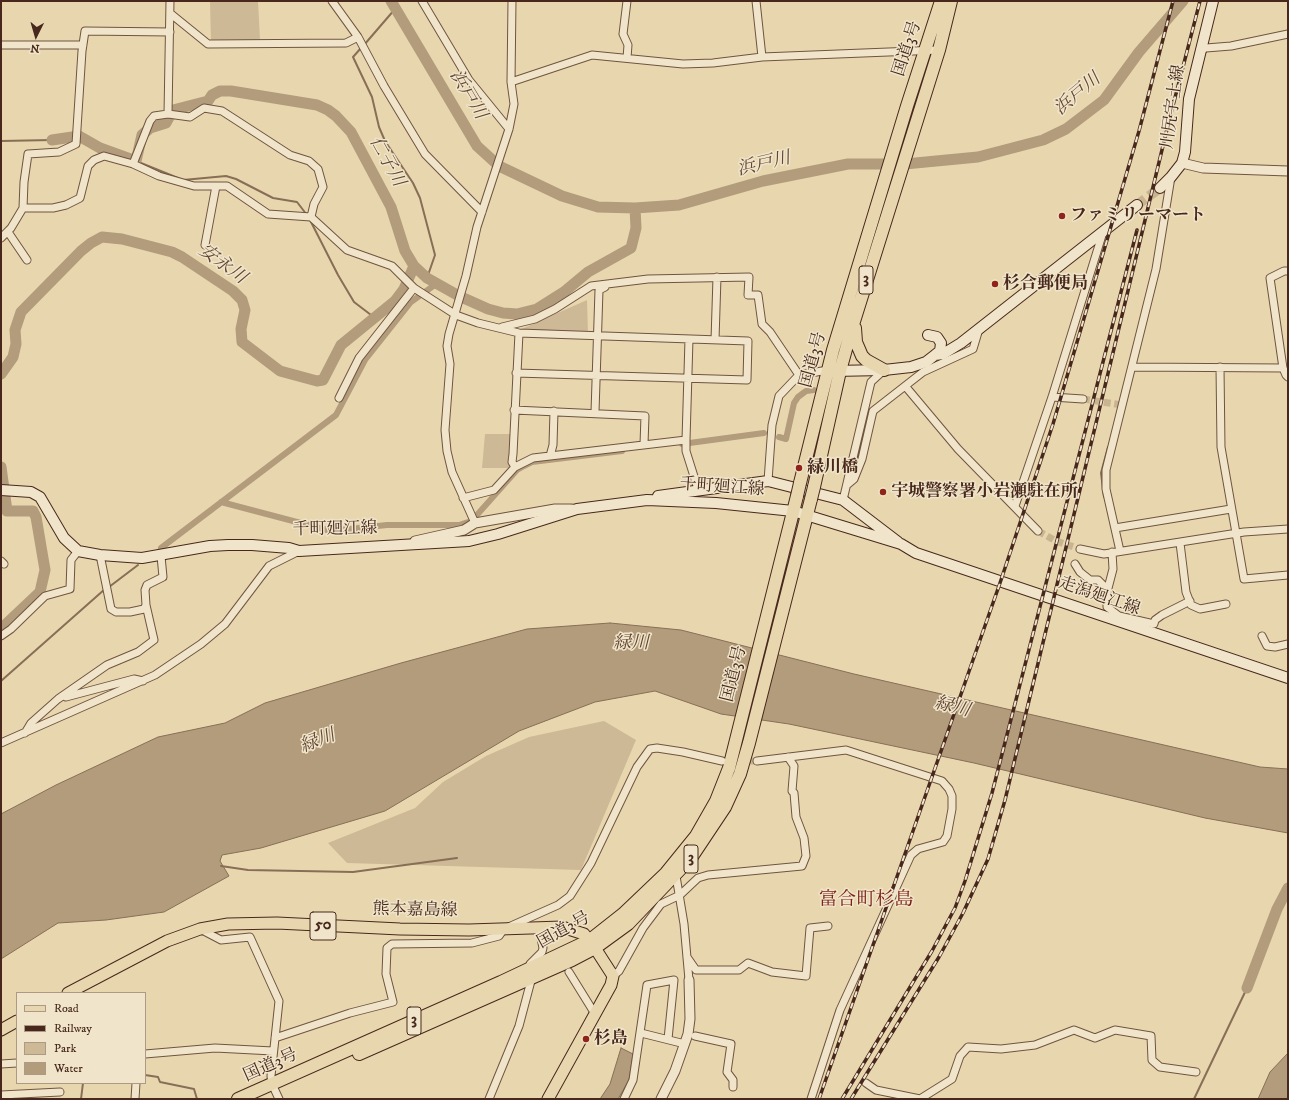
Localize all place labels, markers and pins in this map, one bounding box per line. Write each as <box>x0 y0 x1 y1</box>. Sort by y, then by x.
place label: ファミリーマート <box>1070 206 1206 226</box>
marker: ファミリーマート <box>1057 211 1067 221</box>
place label: 杉合郵便局 <box>1003 274 1088 294</box>
marker: 杉合郵便局 <box>990 279 1000 289</box>
place label: 緑川橋 <box>807 458 858 478</box>
marker: 緑川橋 <box>794 463 804 473</box>
place label: 宇城警察署小岩瀬駐在所 <box>891 482 1078 502</box>
marker: 宇城警察署小岩瀬駐在所 <box>878 487 888 497</box>
place label: 杉島 <box>594 1029 628 1049</box>
marker: 杉島 <box>581 1034 591 1044</box>

